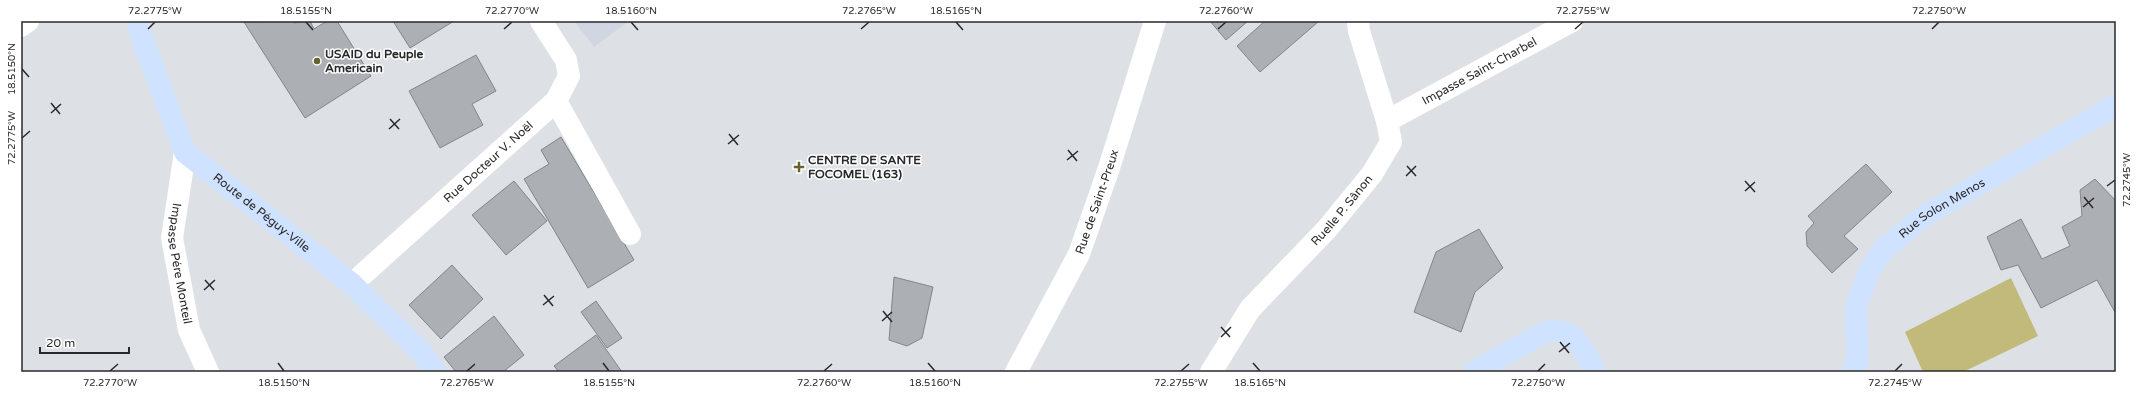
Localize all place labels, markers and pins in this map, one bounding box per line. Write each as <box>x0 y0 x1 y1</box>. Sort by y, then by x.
place label: USAID du Peuple Americain <box>325 47 424 75</box>
marker: USAID du Peuple Americain <box>312 56 322 66</box>
place label: CENTRE DE SANTE FOCOMEL (163) <box>808 153 921 181</box>
marker: CENTRE DE SANTE FOCOMEL (163) <box>793 161 805 173</box>

